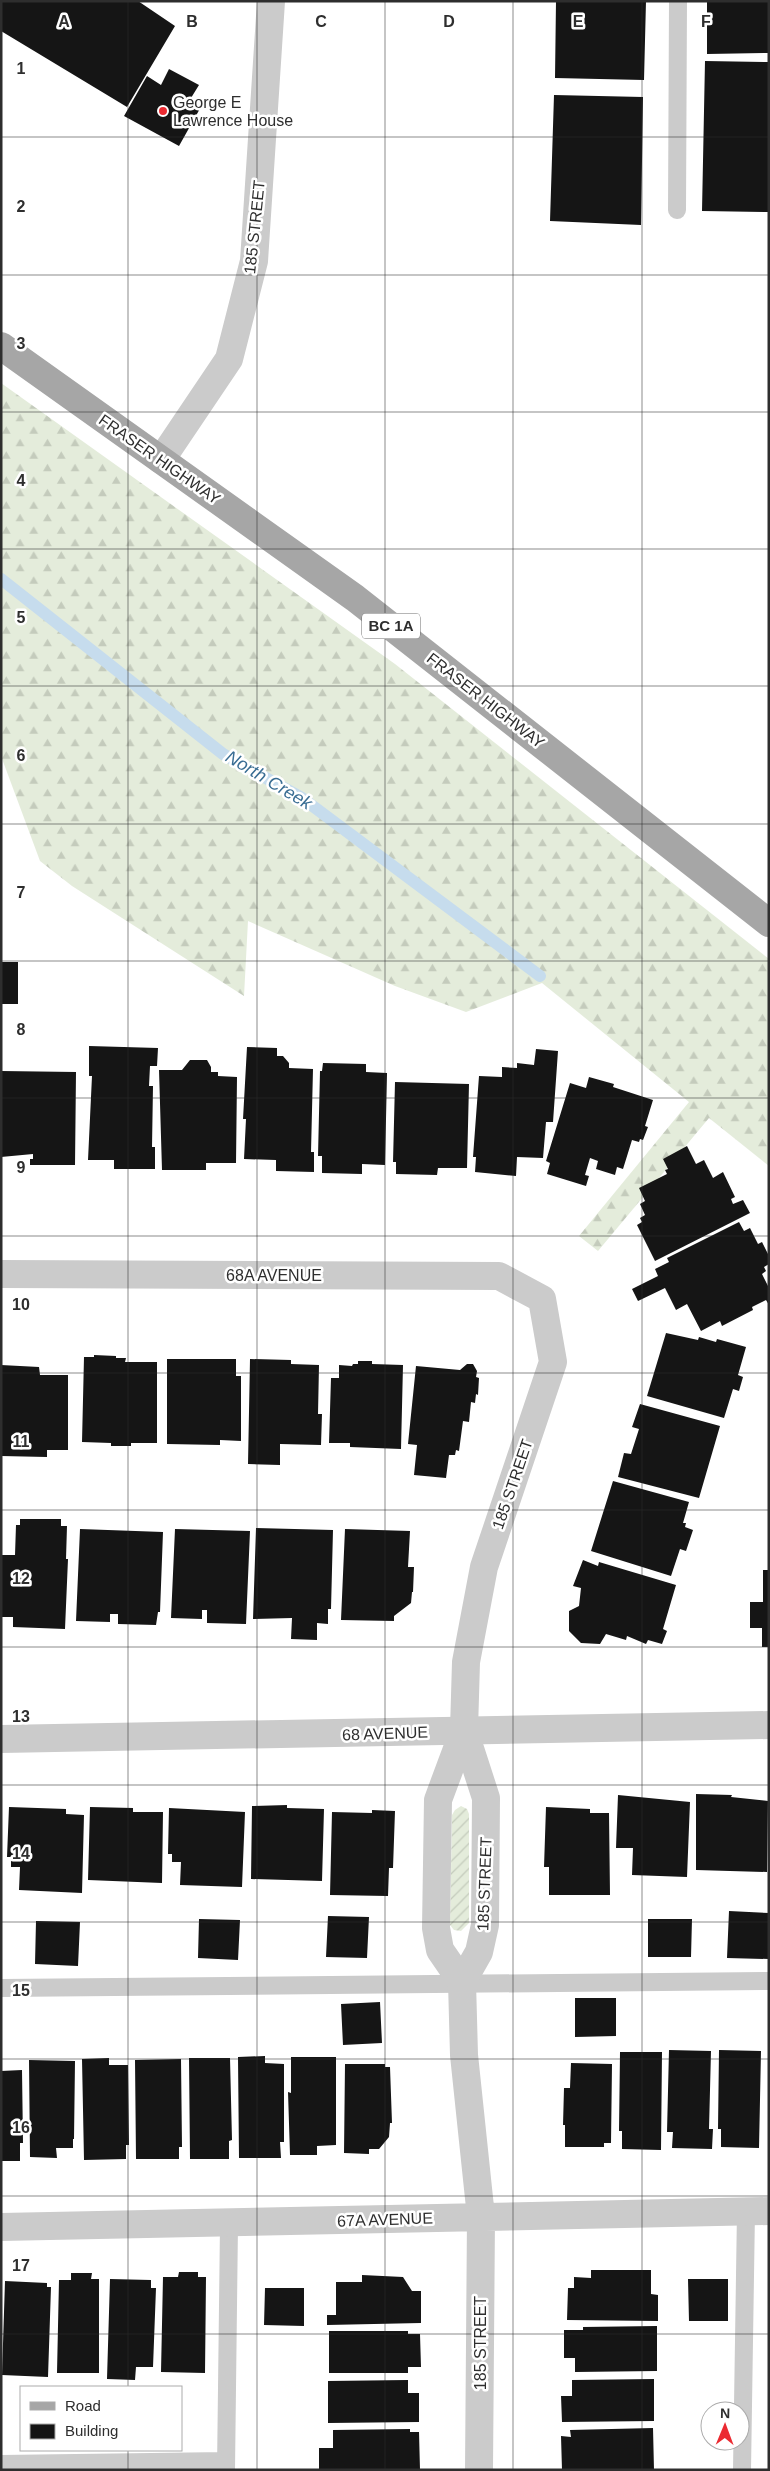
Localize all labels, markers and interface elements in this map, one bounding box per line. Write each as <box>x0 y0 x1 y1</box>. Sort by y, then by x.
text: A <box>58 13 70 30</box>
text: B <box>186 13 198 30</box>
text: C <box>315 13 327 30</box>
text: D <box>443 13 455 30</box>
text: E <box>573 13 584 30</box>
text: F <box>701 13 711 30</box>
text: 1 <box>17 60 26 77</box>
place label: George E Lawrence House <box>173 94 293 129</box>
marker: George E Lawrence House <box>157 105 169 117</box>
street label: 185 STREET <box>241 179 268 275</box>
text: 2 <box>17 198 26 215</box>
text: 3 <box>17 335 26 352</box>
street label: FRASER HIGHWAY <box>96 411 224 508</box>
text: 4 <box>17 472 26 489</box>
text: 5 <box>17 609 26 626</box>
road number: BC 1A <box>362 614 420 638</box>
street label: FRASER HIGHWAY <box>424 649 548 752</box>
water label: North Creek <box>222 746 317 814</box>
text: 6 <box>17 747 26 764</box>
text: 7 <box>17 884 26 901</box>
text: 8 <box>17 1021 26 1038</box>
text: 9 <box>17 1159 26 1176</box>
street label: 68A AVENUE <box>226 1267 322 1284</box>
text: 10 <box>12 1296 30 1313</box>
text: 11 <box>13 1433 30 1450</box>
street label: 185 STREET <box>489 1437 536 1531</box>
text: 12 <box>12 1570 30 1587</box>
text: 13 <box>12 1708 30 1725</box>
street label: 68 AVENUE <box>342 1724 428 1743</box>
street label: 185 STREET <box>474 1836 495 1931</box>
text: 14 <box>12 1845 30 1862</box>
text: 15 <box>12 1982 30 1999</box>
text: 16 <box>12 2119 30 2136</box>
street label: 67A AVENUE <box>337 2209 433 2230</box>
text: 17 <box>12 2257 30 2274</box>
street label: 185 STREET <box>472 2296 489 2390</box>
legend <box>20 2386 182 2451</box>
text: Road <box>65 2397 101 2414</box>
north arrow <box>700 2401 750 2451</box>
text: N <box>720 2405 730 2421</box>
text: Building <box>65 2422 118 2439</box>

